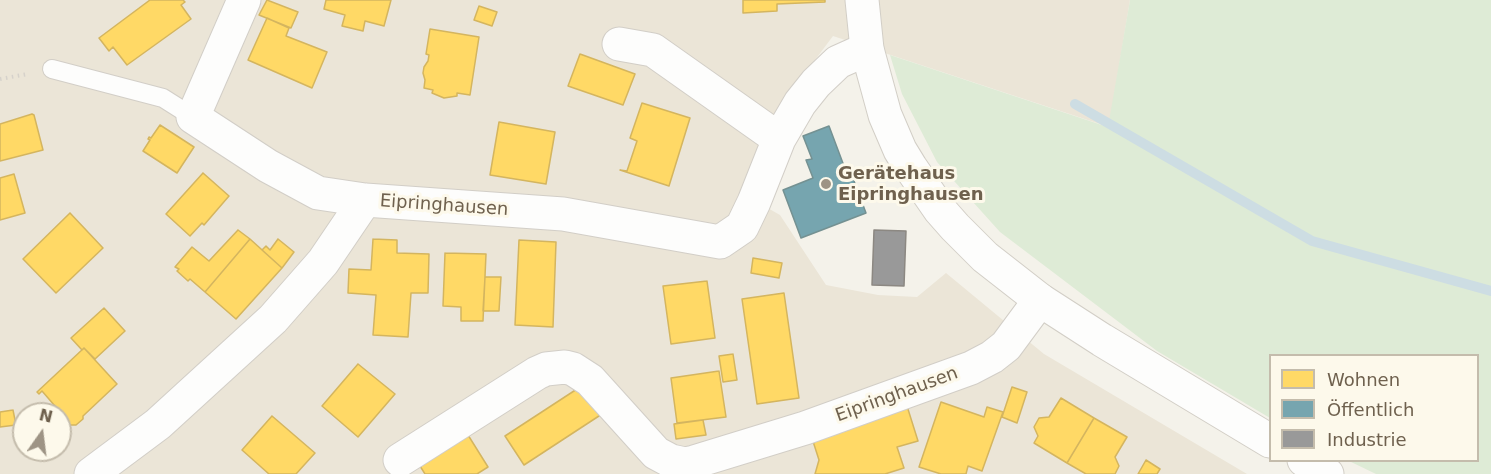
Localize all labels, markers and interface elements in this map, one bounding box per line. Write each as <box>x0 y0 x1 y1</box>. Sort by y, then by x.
place label: Gerätehaus Eipringhausen <box>838 163 984 206</box>
marker: Gerätehaus Eipringhausen <box>819 177 833 191</box>
street label: Eipringhausen <box>379 191 509 221</box>
legend <box>1269 354 1479 462</box>
street label: Eipringhausen <box>833 363 961 427</box>
text: Wohnen <box>1327 369 1400 390</box>
text: Öffentlich <box>1327 399 1414 420</box>
north arrow <box>12 402 72 462</box>
text: N <box>37 405 55 427</box>
text: Industrie <box>1327 429 1406 450</box>

